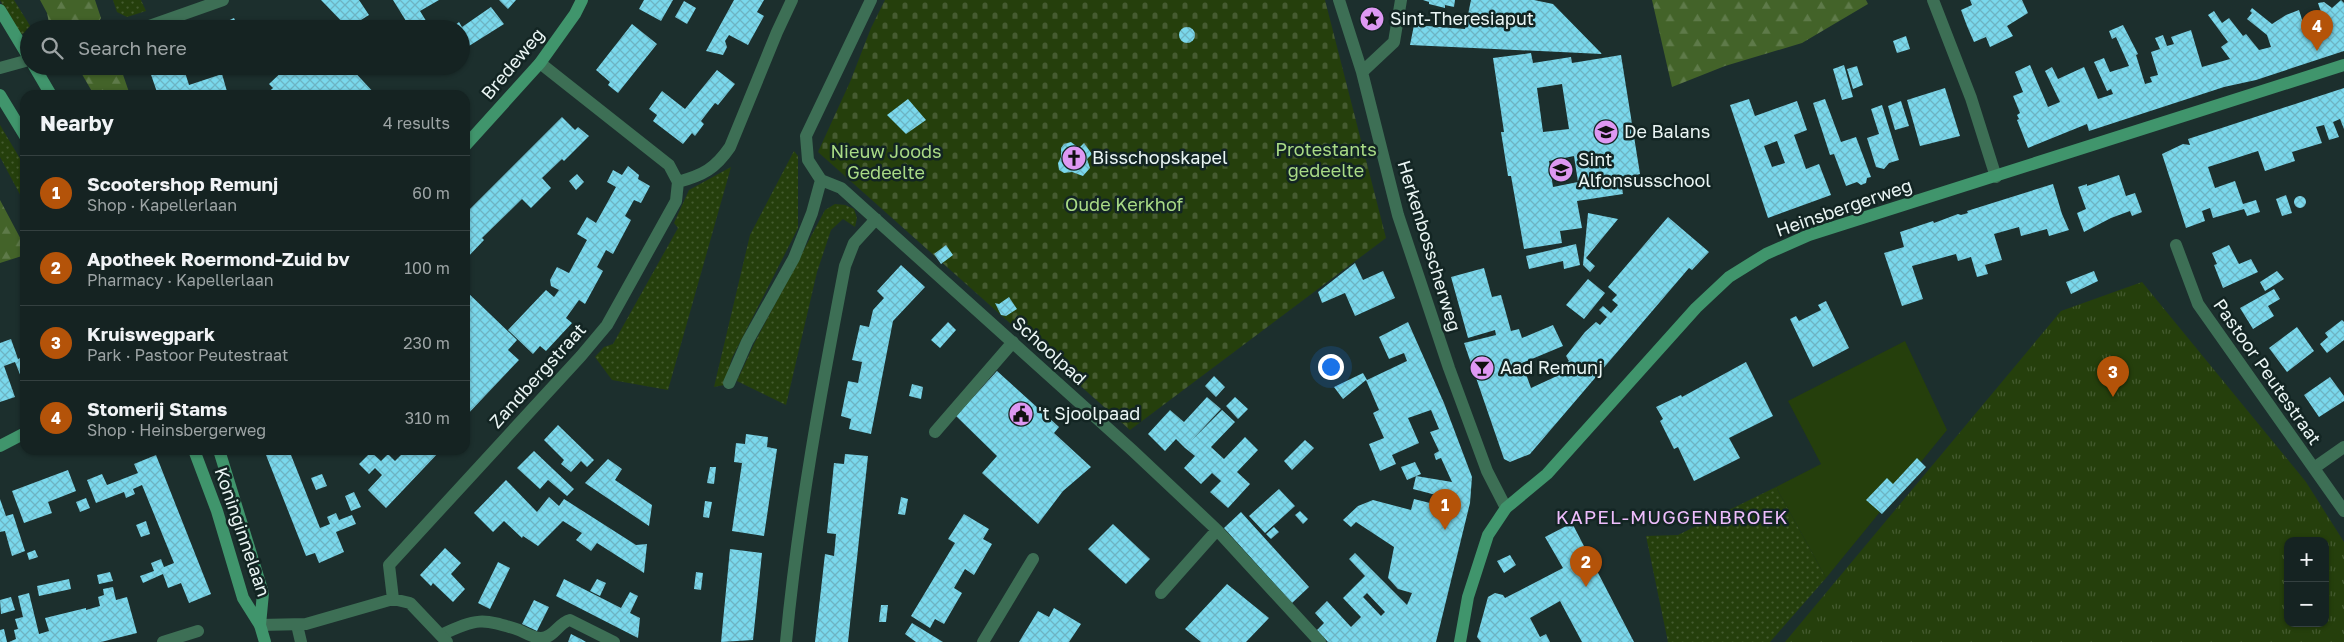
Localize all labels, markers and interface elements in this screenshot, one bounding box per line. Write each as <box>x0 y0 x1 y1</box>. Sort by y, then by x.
place icon: Sint-Theresiaput <box>1359 6 1385 32</box>
place label: Sint-Theresiaput <box>1390 7 1534 29</box>
pin: 4 <box>2301 10 2333 51</box>
search box <box>20 20 470 75</box>
street label: Bredeweg <box>476 23 548 104</box>
icon: search <box>38 34 66 62</box>
text: Search here <box>78 36 187 59</box>
text: Nearby <box>40 110 114 136</box>
text: 4 results <box>383 113 450 133</box>
school or university icon: De Balans <box>1593 119 1619 145</box>
place label: De Balans <box>1624 120 1710 142</box>
park label: Protestants gedeelte <box>1275 138 1377 181</box>
park label: Nieuw Joods Gedeelte <box>830 140 942 183</box>
church icon: Bisschopskapel <box>1061 145 1087 171</box>
place label: Bisschopskapel <box>1092 146 1228 168</box>
place label: Sint Alfonsusschool <box>1578 148 1711 191</box>
street label: Herkenbosscherweg <box>1393 157 1467 334</box>
school or university icon: Sint Alfonsusschool <box>1548 157 1574 183</box>
text: Scootershop Remunj <box>87 172 278 195</box>
street label: Heinsbergerweg <box>1773 173 1915 241</box>
text: 1 <box>52 183 60 203</box>
text: 60 m <box>412 183 450 203</box>
park label: Oude Kerkhof <box>1065 193 1184 215</box>
text: Shop · Kapellerlaan <box>87 195 237 215</box>
text: Apotheek Roermond-Zuid bv <box>87 247 350 270</box>
text: 2 <box>51 258 61 278</box>
text: 100 m <box>404 258 450 278</box>
text: Pharmacy · Kapellerlaan <box>87 270 274 290</box>
street label: Pastoor Peutestraat <box>2209 294 2326 449</box>
street label: Schoolpad <box>1008 311 1091 389</box>
street label: Zandbergstraat <box>484 318 590 432</box>
text: Kruiswegpark <box>87 322 215 345</box>
text: 3 <box>51 333 61 353</box>
text: 230 m <box>403 333 450 353</box>
text: Park · Pastoor Peutestraat <box>87 345 288 365</box>
your location <box>1318 354 1344 380</box>
bar icon: Aad Remunj <box>1469 355 1495 381</box>
place label: Aad Remunj <box>1500 356 1603 378</box>
pin: 3 <box>2097 356 2129 397</box>
text: Stomerij Stams <box>87 397 227 420</box>
public building icon: 't Sjoolpaad <box>1008 401 1034 427</box>
place label: 't Sjoolpaad <box>1038 402 1140 424</box>
text: 4 <box>51 408 61 428</box>
text: 310 m <box>405 408 450 428</box>
text: Shop · Heinsbergerweg <box>87 420 266 440</box>
street label: Koninginnelaan <box>210 464 275 599</box>
pin: 1 <box>1429 489 1461 530</box>
district label: KAPEL-MUGGENBROEK <box>1556 505 1788 528</box>
map controls <box>2284 537 2329 627</box>
button: + <box>2284 537 2329 582</box>
pin: 2 <box>1570 546 1602 587</box>
button: − <box>2284 582 2329 627</box>

